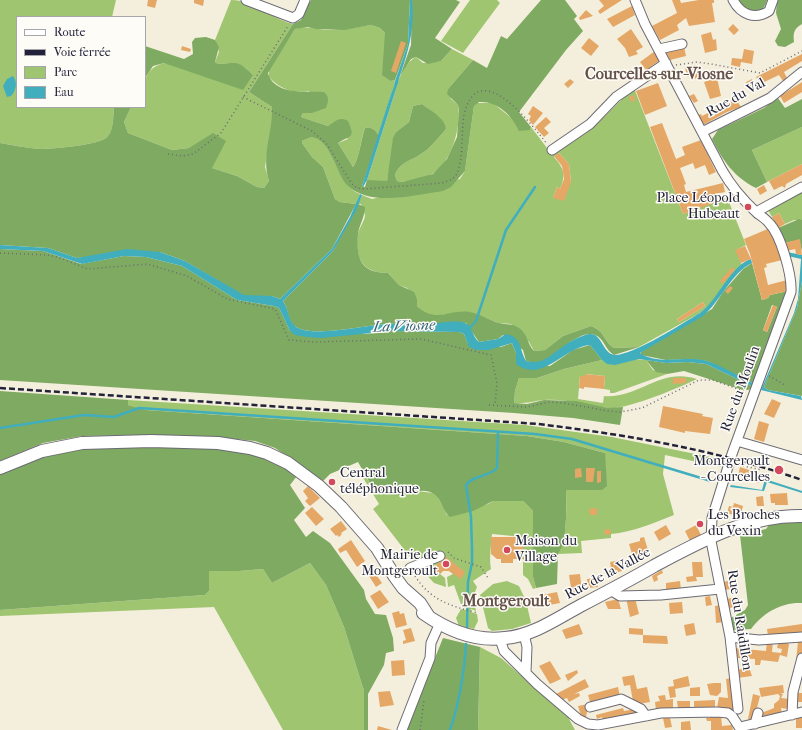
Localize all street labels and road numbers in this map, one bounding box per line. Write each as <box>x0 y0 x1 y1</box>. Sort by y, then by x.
street label: Rue du Val <box>704 75 768 121</box>
street label: Rue du Moulin <box>718 344 764 434</box>
street label: Rue de la Vallée <box>562 544 654 604</box>
street label: Rue du Raidillon <box>723 568 755 672</box>

